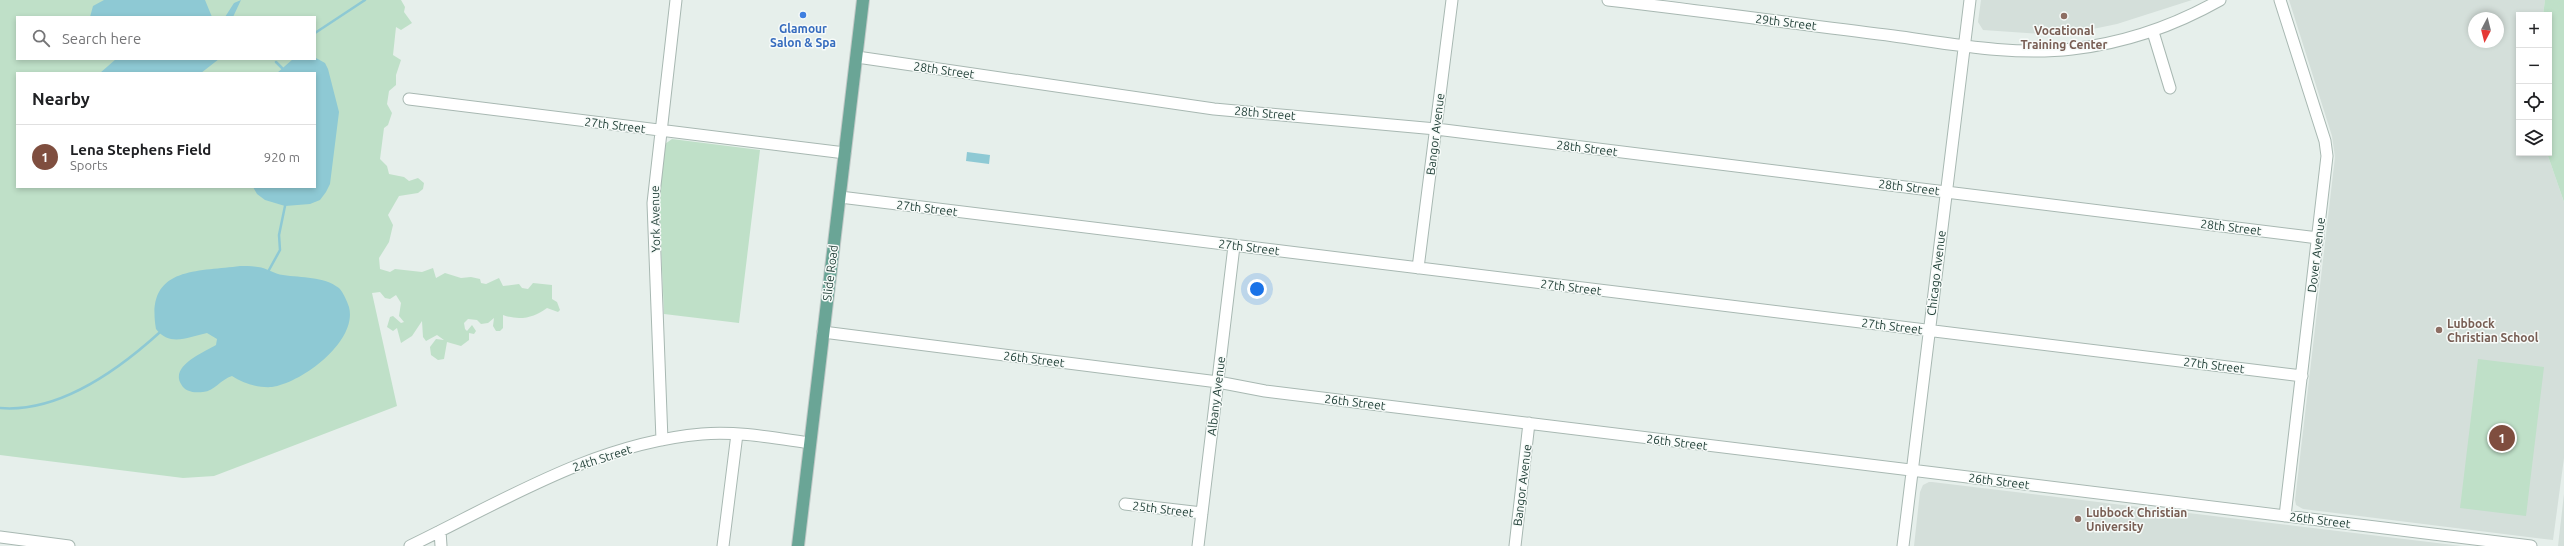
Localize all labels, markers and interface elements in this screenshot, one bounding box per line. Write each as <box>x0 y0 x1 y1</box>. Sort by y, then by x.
marker: Glamour Salon & Spa <box>798 10 808 20</box>
marker: Vocational Training Center <box>2059 11 2069 21</box>
street label: 29th Street <box>1755 12 1818 32</box>
north arrow <box>2468 12 2504 48</box>
map controls <box>2516 12 2552 156</box>
button: + <box>2516 12 2552 48</box>
search box <box>16 16 316 60</box>
place label: Glamour Salon & Spa <box>770 22 836 49</box>
place label: Vocational Training Center <box>2021 24 2107 51</box>
icon: search <box>30 27 52 49</box>
text: Search here <box>62 30 141 47</box>
button: − <box>2516 48 2552 84</box>
street label: 28th Street <box>913 59 976 81</box>
button: locate <box>2516 84 2552 120</box>
text: Nearby <box>32 89 90 108</box>
street label: Bangor Avenue <box>1424 92 1446 176</box>
street label: 28th Street <box>1234 104 1296 122</box>
street label: 27th Street <box>584 115 647 135</box>
button: layers <box>2516 120 2552 156</box>
street label: 28th Street <box>1556 138 1619 158</box>
text: Lena Stephens Field <box>70 141 211 158</box>
text: 1 <box>41 150 49 164</box>
text: 920 m <box>264 150 300 164</box>
text: Sports <box>70 158 108 172</box>
street label: 28th Street <box>1878 177 1941 197</box>
street label: York Avenue <box>648 185 662 253</box>
street label: 27th Street <box>896 198 959 218</box>
street label: 28th Street <box>2200 217 2263 237</box>
street label: Dover Avenue <box>2305 217 2327 293</box>
street label: Chicago Avenue <box>1924 230 1948 316</box>
street label: 27th Street <box>1218 237 1281 257</box>
street label: Slide Road <box>820 244 840 302</box>
street label: 27th Street <box>1540 277 1603 297</box>
your location <box>1247 279 1267 299</box>
street label: 27th Street <box>1861 316 1924 336</box>
place label: Lubbock Christian School <box>2447 317 2539 344</box>
marker: Lubbock Christian School <box>2434 325 2444 335</box>
street label: 26th Street <box>1003 349 1066 369</box>
street label: 27th Street <box>2183 355 2246 375</box>
street label: Albany Avenue <box>1205 356 1227 436</box>
street label: 26th Street <box>1324 392 1387 412</box>
pin: 1 <box>2489 423 2515 453</box>
street label: 26th Street <box>1646 432 1709 452</box>
street label: 24th Street <box>571 442 633 474</box>
street label: Bangor Avenue <box>1511 443 1533 527</box>
street label: 26th Street <box>1968 471 2031 491</box>
street label: 25th Street <box>1132 499 1195 519</box>
place label: Lubbock Christian University <box>2086 506 2187 533</box>
street label: 26th Street <box>2289 510 2352 530</box>
marker: Lubbock Christian University <box>2073 514 2083 524</box>

